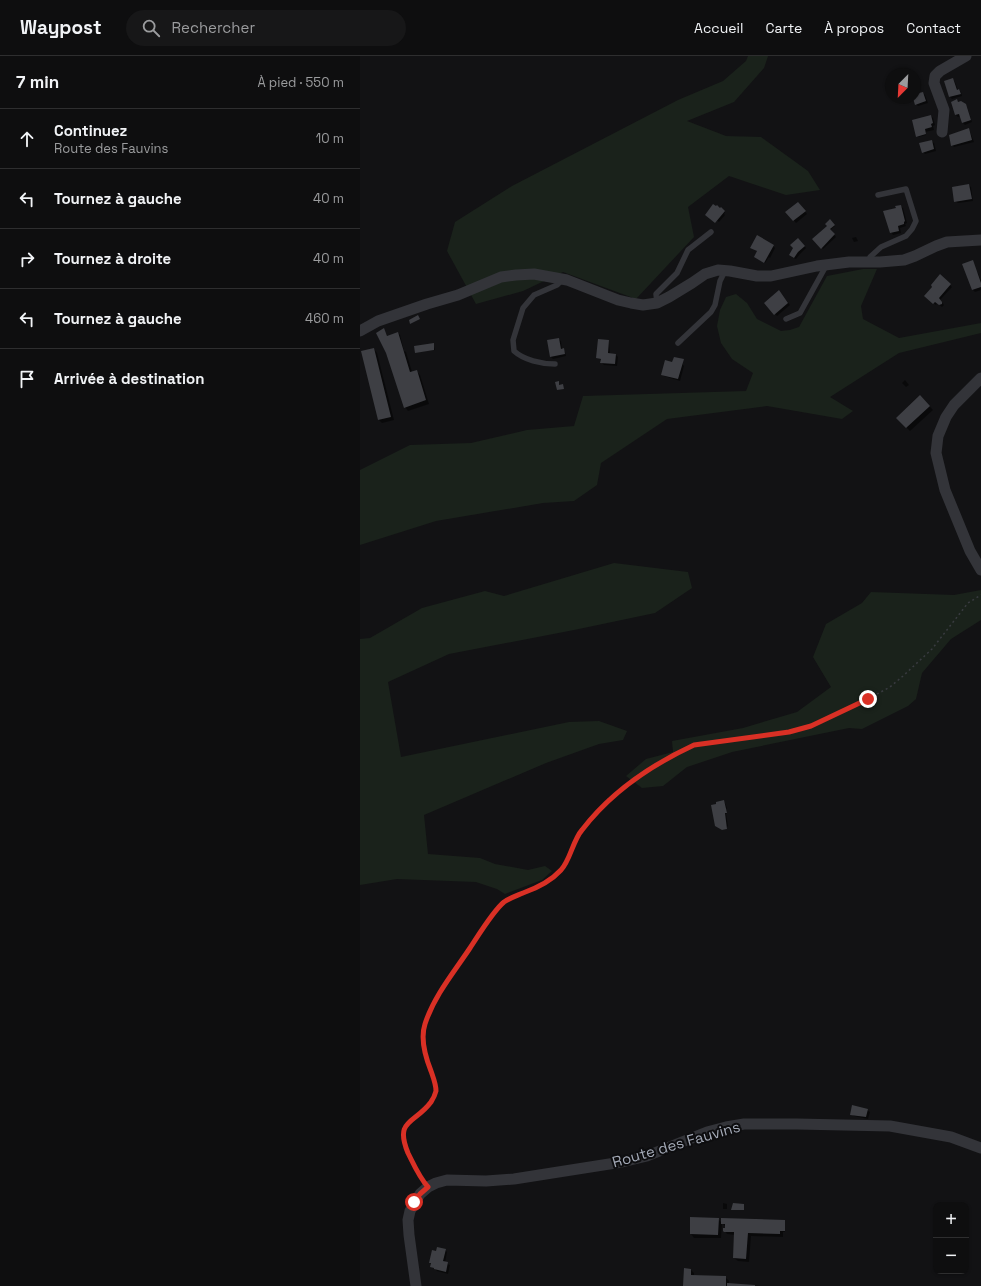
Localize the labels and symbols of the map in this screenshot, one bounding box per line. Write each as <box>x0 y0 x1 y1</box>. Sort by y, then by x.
north arrow <box>885 68 921 104</box>
route end <box>859 690 877 708</box>
street label: Route des Fauvins <box>610 1117 742 1171</box>
route start <box>405 1193 423 1211</box>

